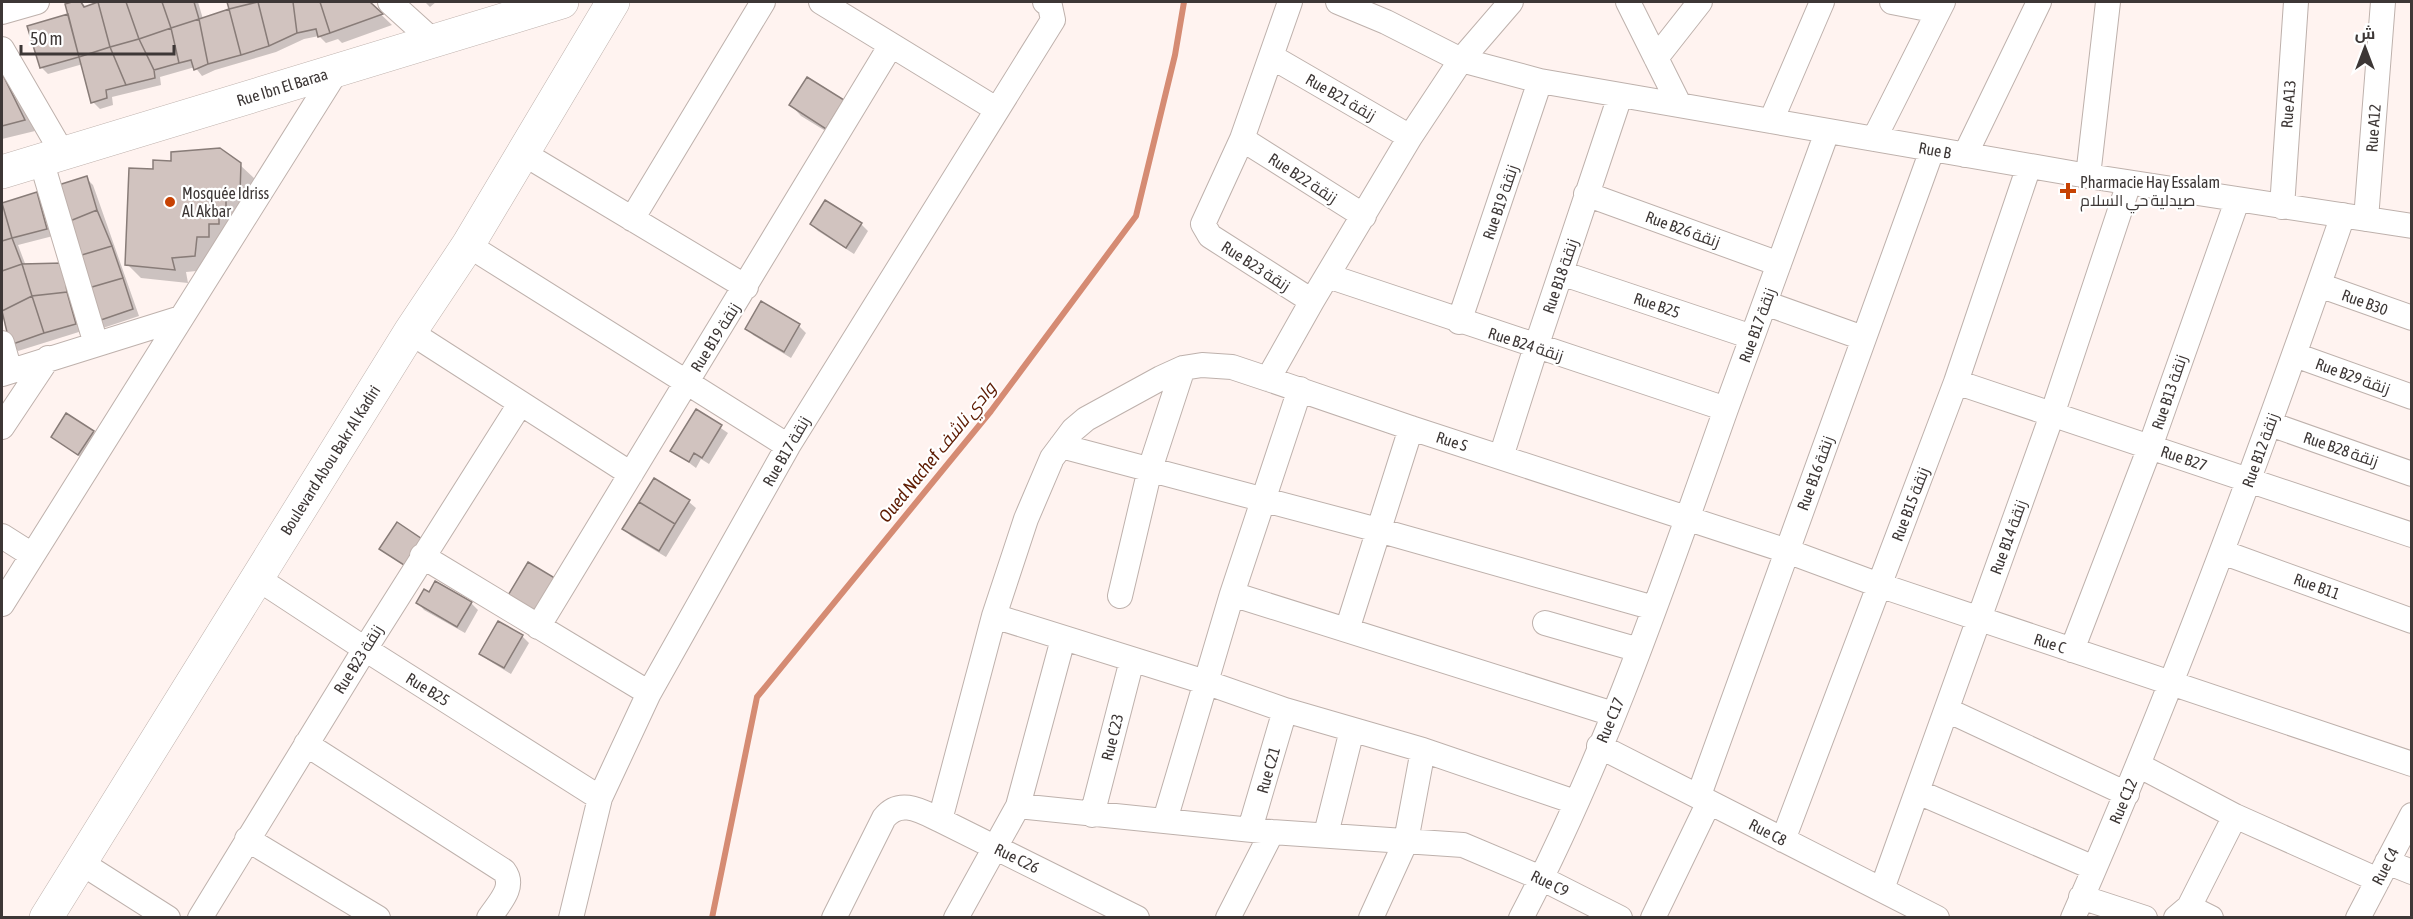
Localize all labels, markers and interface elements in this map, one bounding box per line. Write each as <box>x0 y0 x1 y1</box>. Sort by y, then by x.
scale bar <box>21 18 174 56</box>
north arrow <box>2335 18 2395 78</box>
text: ش <box>2355 24 2375 43</box>
text: 50 m <box>30 28 62 49</box>
street label: Rue Ibn El Baraa <box>234 65 330 109</box>
street label: Rue B21 زنقة <box>1302 70 1379 125</box>
street label: Rue A13 <box>2277 79 2299 129</box>
street label: Rue A12 <box>2362 103 2384 153</box>
street label: Rue B <box>1917 138 1953 162</box>
street label: Rue B22 زنقة <box>1265 149 1341 208</box>
street label: Rue B19 زنقة <box>1479 162 1522 242</box>
place label: Pharmacie Hay Essalam صيدلية حي السلام <box>2080 173 2220 214</box>
place label: Mosquée Idriss Al Akbar <box>182 184 270 220</box>
marker: Pharmacie Hay Essalam صيدلية حي السلام <box>2061 184 2075 198</box>
marker: Mosquée Idriss Al Akbar <box>163 195 177 209</box>
street label: Rue B26 زنقة <box>1643 207 1723 252</box>
street label: Rue B18 زنقة <box>1539 236 1582 316</box>
street label: Rue B23 زنقة <box>1218 237 1294 296</box>
street label: Rue B17 زنقة <box>1735 285 1780 365</box>
street label: Rue B30 <box>2339 285 2391 319</box>
street label: Rue B25 <box>1631 289 1683 321</box>
street label: Rue B19 زنقة <box>687 299 744 375</box>
street label: Rue B24 زنقة <box>1486 323 1566 366</box>
street label: Rue B13 زنقة <box>2148 352 2191 432</box>
street label: Rue B29 زنقة <box>2313 354 2393 399</box>
water label: Oued Nachef وادي ناشف <box>874 377 1004 529</box>
street label: Boulevard Abou Bakr Al Kadiri <box>276 382 384 538</box>
street label: Rue B12 زنقة <box>2238 410 2283 490</box>
street label: Rue B17 زنقة <box>759 413 814 490</box>
street label: Rue S <box>1434 428 1470 455</box>
street label: Rue B28 زنقة <box>2301 428 2381 471</box>
street label: Rue B16 زنقة <box>1793 433 1838 513</box>
street label: Rue B27 <box>2158 442 2210 474</box>
street label: Rue B15 زنقة <box>1888 464 1933 544</box>
street label: Rue B14 زنقة <box>1986 497 2031 577</box>
street label: Rue B11 <box>2291 569 2343 603</box>
street label: Rue B23 زنقة <box>330 621 387 697</box>
street label: Rue C <box>2032 629 2068 657</box>
street label: Rue B25 <box>403 669 453 709</box>
street label: Rue C17 <box>1592 695 1628 745</box>
street label: Rue C23 <box>1098 712 1126 762</box>
street label: Rue C21 <box>1253 745 1283 795</box>
street label: Rue C12 <box>2105 776 2141 826</box>
street label: Rue C8 <box>1746 815 1790 849</box>
street label: Rue C26 <box>992 840 1042 876</box>
street label: Rue C4 <box>2368 844 2402 888</box>
street label: Rue C9 <box>1528 866 1572 900</box>

